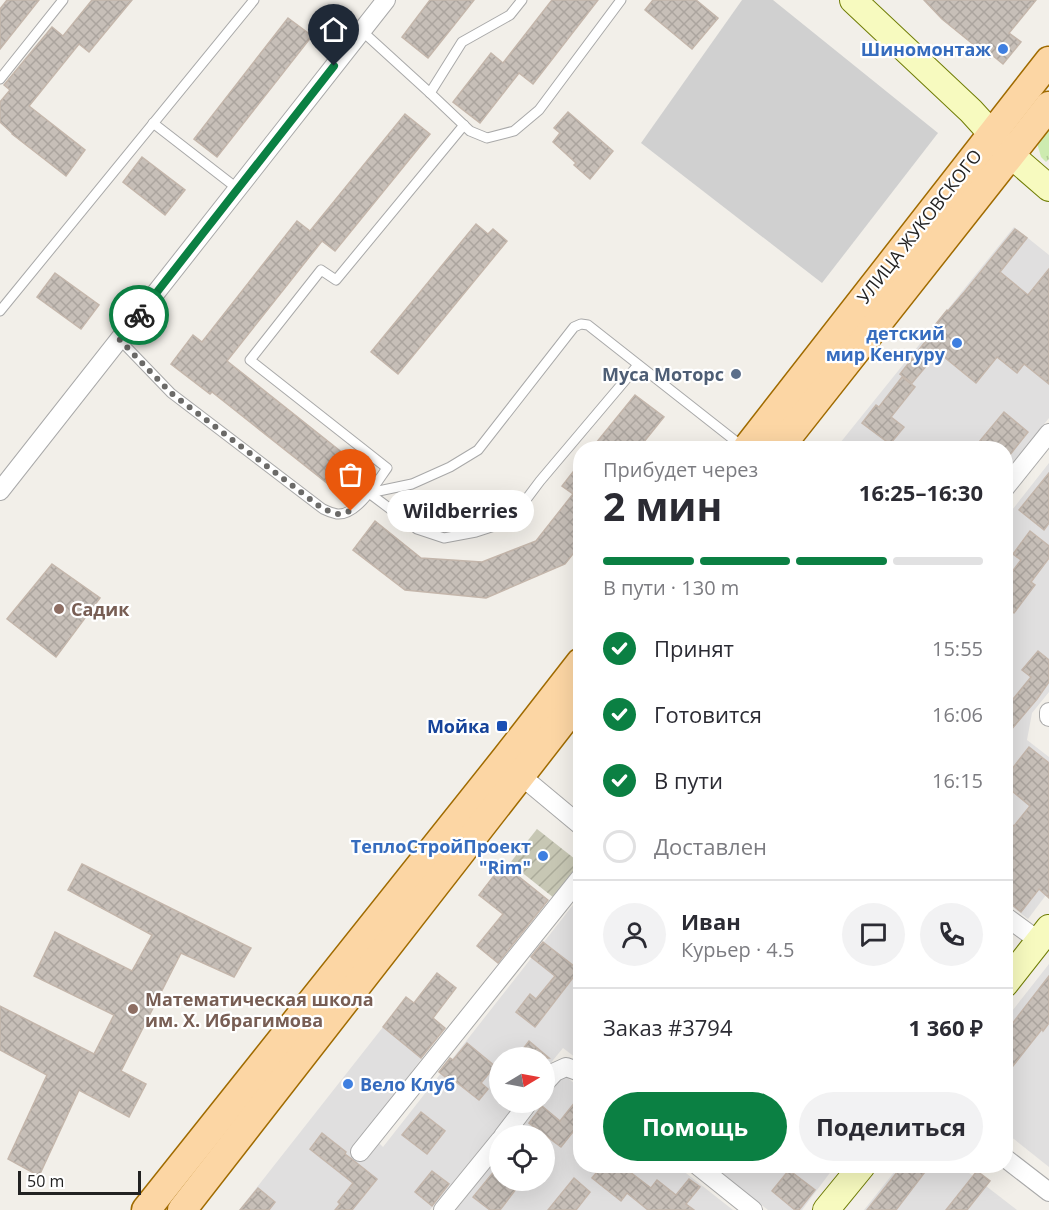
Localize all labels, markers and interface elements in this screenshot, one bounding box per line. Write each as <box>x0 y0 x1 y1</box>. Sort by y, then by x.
pin <box>308 4 359 66</box>
icon: home <box>317 13 350 46</box>
place label: Шиномонтаж <box>861 37 991 61</box>
marker: Шиномонтаж <box>996 42 1010 56</box>
street label: УЛИЦА ЖУКОВСКОГО <box>851 144 987 308</box>
courier <box>109 285 169 345</box>
icon: bike <box>123 299 156 332</box>
place label: детский мир Кенгуру <box>826 321 946 366</box>
marker: детский мир Кенгуру <box>950 336 964 350</box>
place label: Муса Моторс <box>602 362 724 386</box>
marker: Муса Моторс <box>729 367 743 381</box>
pin <box>325 449 376 511</box>
text: Прибудет через <box>603 456 758 483</box>
icon: bag <box>334 458 367 491</box>
text: 16:25–16:30 <box>859 477 983 507</box>
text: 2 мин <box>603 479 722 532</box>
callout: Wildberries <box>387 490 534 532</box>
text: Wildberries <box>403 497 518 524</box>
text: В пути · 130 m <box>603 574 739 601</box>
place label: Садик <box>71 597 130 621</box>
marker: Садик <box>52 602 66 616</box>
icon: check <box>603 632 636 665</box>
text: Принят <box>654 633 734 663</box>
text: 15:55 <box>932 635 983 662</box>
icon: check <box>603 698 636 731</box>
text: Готовится <box>654 699 762 729</box>
text: 16:06 <box>932 701 983 728</box>
place label: Мойка <box>427 714 490 738</box>
marker: Мойка <box>495 719 509 733</box>
icon: check <box>603 764 636 797</box>
text: В пути <box>654 765 723 795</box>
text: 16:15 <box>932 767 983 794</box>
text: Доставлен <box>654 831 767 861</box>
place label: ТеплоСтройПроект "Rim" <box>351 834 531 879</box>
marker: ТеплоСтройПроект "Rim" <box>536 849 550 863</box>
button: person <box>603 903 666 966</box>
button: chat <box>842 903 905 966</box>
button: phone <box>920 903 983 966</box>
text: Иван <box>681 906 741 936</box>
text: Курьер · 4.5 <box>681 936 795 963</box>
place label: Математическая школа им. Х. Ибрагимова <box>145 987 374 1032</box>
marker: Математическая школа им. Х. Ибрагимова <box>126 1002 140 1016</box>
text: Заказ #3794 <box>603 1012 733 1042</box>
text: 1 360 ₽ <box>908 1012 983 1042</box>
north arrow <box>489 1047 555 1113</box>
map controls <box>489 1047 555 1191</box>
place label: Вело Клуб <box>360 1072 455 1096</box>
marker: Вело Клуб <box>341 1077 355 1091</box>
button: Помощь <box>603 1092 787 1161</box>
button: Поделиться <box>799 1092 983 1161</box>
button: locate <box>489 1125 555 1191</box>
scale bar <box>18 1168 141 1196</box>
text: 50 m <box>27 1170 64 1192</box>

